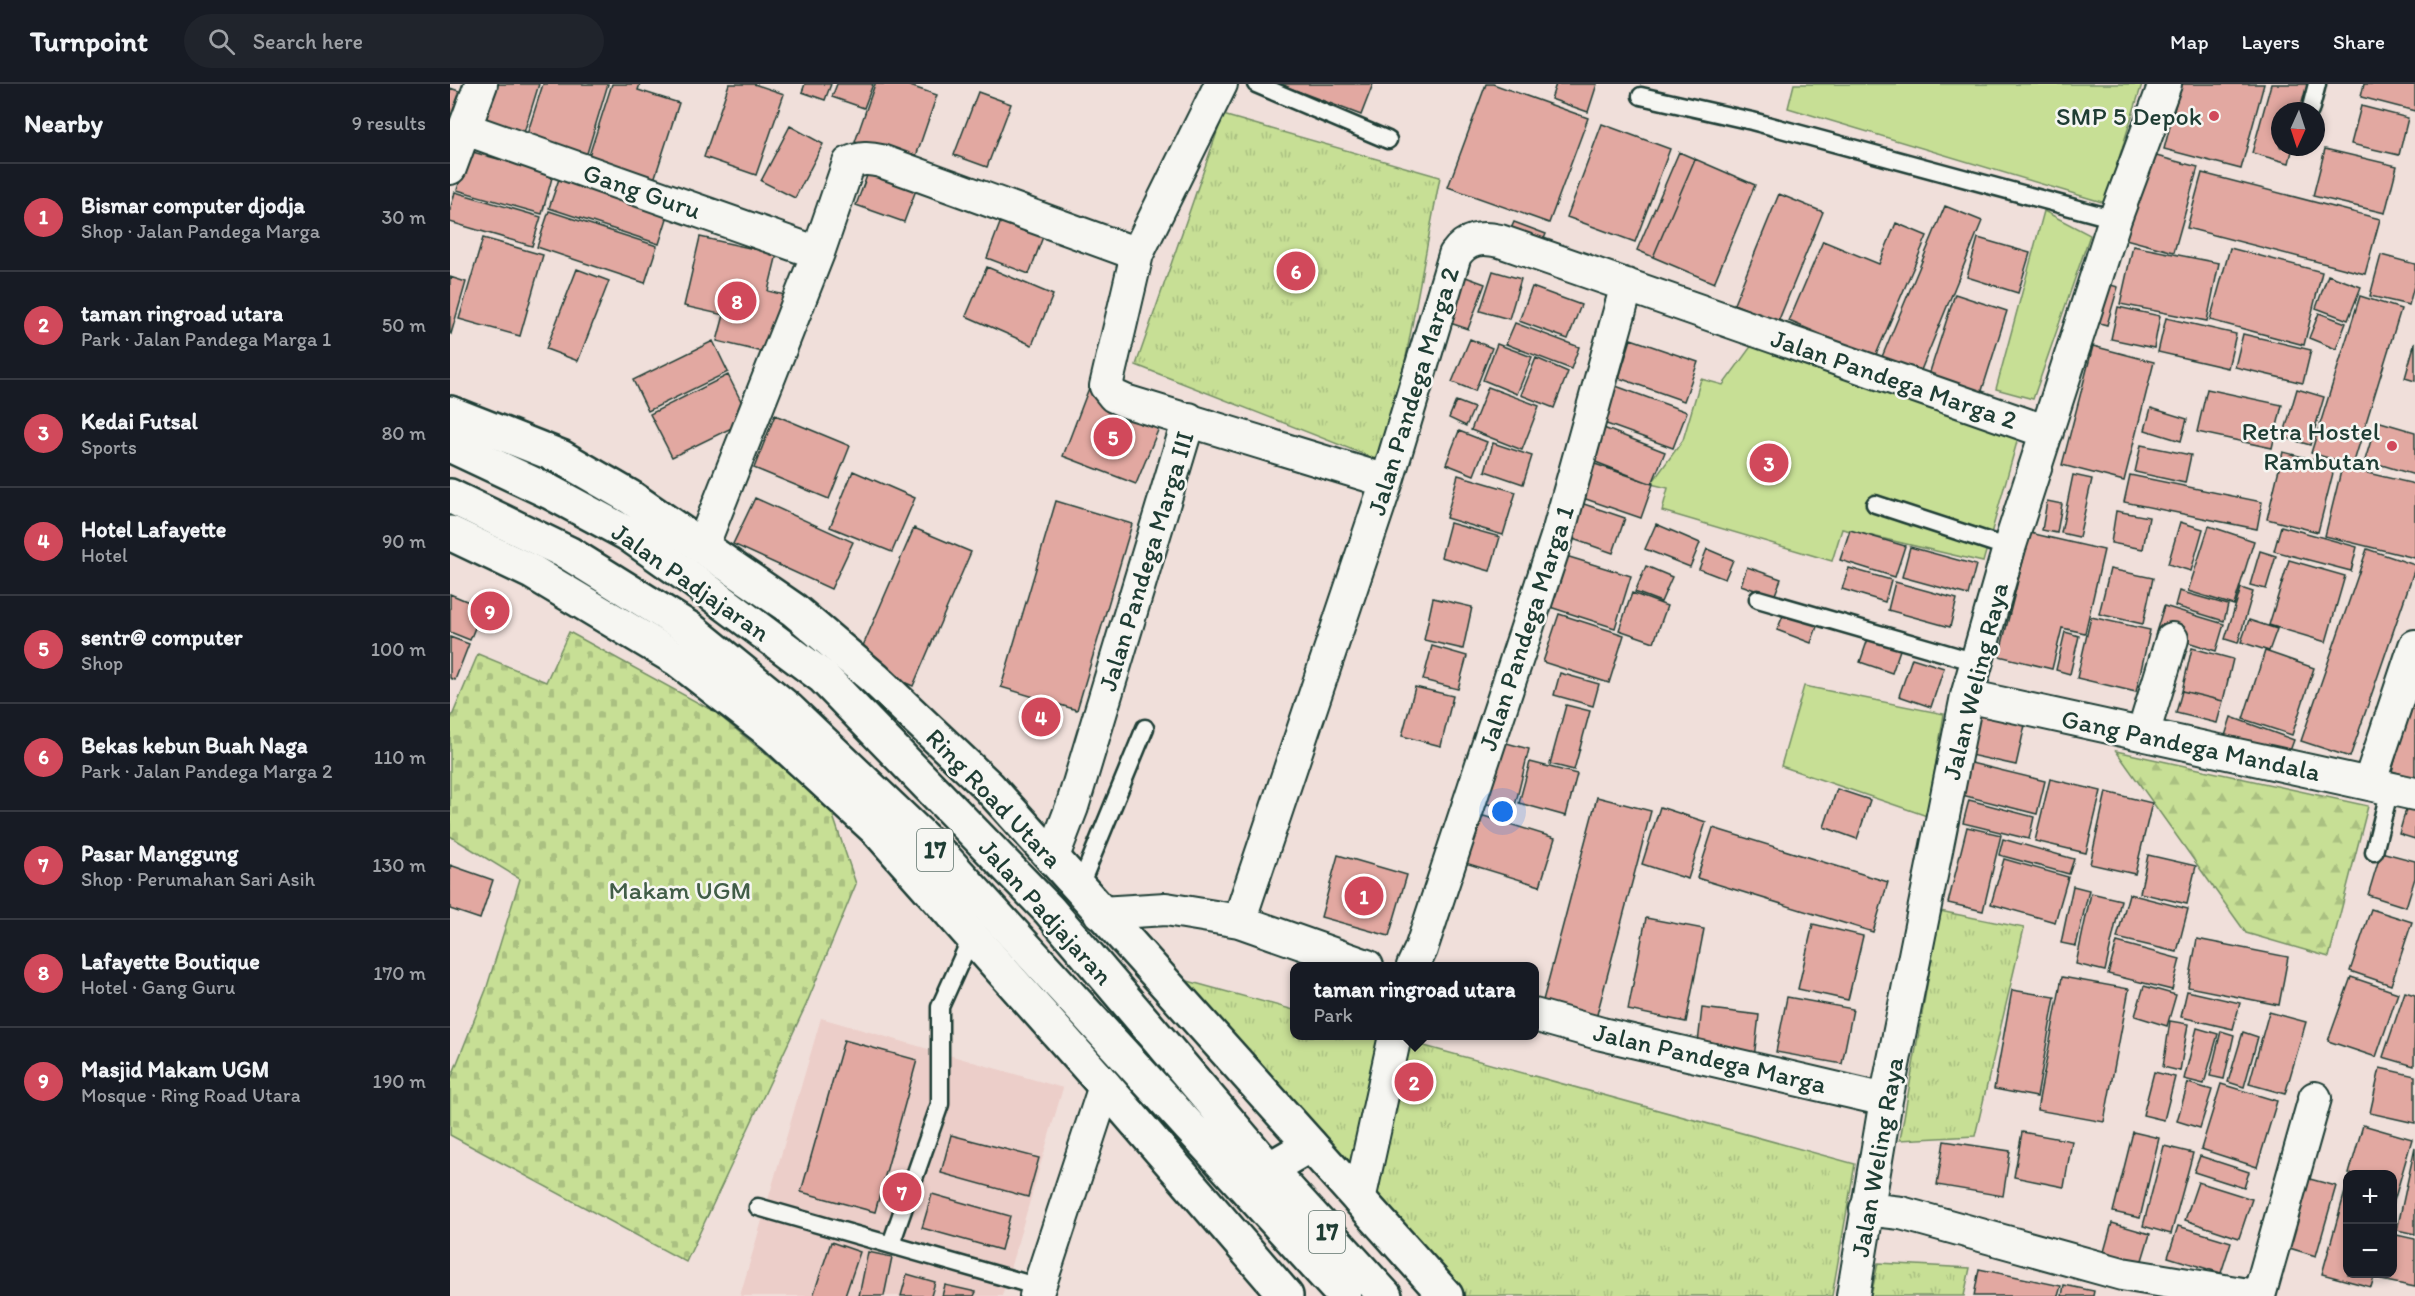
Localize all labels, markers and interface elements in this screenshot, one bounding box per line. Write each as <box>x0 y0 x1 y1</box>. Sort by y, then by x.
search box <box>184 14 604 68</box>
text: Turnpoint <box>30 24 148 58</box>
icon: search <box>205 25 238 58</box>
text: Search here <box>253 28 363 55</box>
text: Map <box>2170 29 2209 54</box>
text: Layers <box>2242 29 2300 54</box>
text: Share <box>2333 29 2385 54</box>
place label: SMP 5 Depok <box>2056 100 2202 132</box>
north arrow <box>2271 102 2325 156</box>
text: Nearby <box>24 107 103 139</box>
marker: SMP 5 Depok <box>2207 109 2221 123</box>
text: 9 results <box>352 111 426 135</box>
street label: Gang Guru <box>579 156 705 226</box>
text: Bismar computer djodja <box>81 192 305 219</box>
text: 1 <box>39 205 48 229</box>
text: 30 m <box>381 205 426 229</box>
text: Shop · Jalan Pandega Marga <box>81 219 320 243</box>
pin: 6 <box>1276 248 1316 294</box>
street label: Jalan Pandega Marga 2 <box>1360 263 1466 519</box>
pin: 8 <box>718 278 756 324</box>
text: taman ringroad utara <box>81 300 283 327</box>
text: 2 <box>38 313 49 337</box>
text: 50 m <box>382 313 426 337</box>
street label: Jalan Pandega Marga 2 <box>1767 322 2021 436</box>
text: Park · Jalan Pandega Marga 1 <box>81 327 331 351</box>
text: Kedai Futsal <box>81 408 198 435</box>
pin: 5 <box>1094 414 1132 460</box>
place label: Retra Hostel Rambutan <box>2241 415 2380 477</box>
text: 3 <box>38 421 49 445</box>
text: 80 m <box>381 421 426 445</box>
street label: Jalan Pandega Marga III <box>1091 427 1201 695</box>
text: Sports <box>81 435 137 459</box>
marker: Retra Hostel Rambutan <box>2385 439 2399 453</box>
pin: 3 <box>1750 440 1788 485</box>
street label: Jalan Pandega Marga 1 <box>1471 501 1581 755</box>
text: Hotel Lafayette <box>81 516 226 543</box>
street label: Jalan Padjajaran <box>606 516 776 649</box>
text: 4 <box>37 529 50 553</box>
text: 90 m <box>382 529 426 553</box>
text: Hotel <box>81 543 128 567</box>
street label: Jalan Weling Raya <box>1935 578 2015 783</box>
pin: 9 <box>470 588 510 634</box>
text: sentr@ computer <box>81 624 243 651</box>
text: 5 <box>38 637 49 661</box>
text: 100 m <box>371 637 426 661</box>
text: Shop <box>81 651 123 675</box>
pin: 4 <box>1022 694 1060 740</box>
street label: Gang Pandega Mandala <box>2059 702 2324 788</box>
street label: Ring Road Utara <box>919 721 1069 875</box>
text: Bekas kebun Buah Naga <box>81 732 308 759</box>
text: 6 <box>38 745 49 769</box>
text: 110 m <box>374 745 426 769</box>
text: Park · Jalan Pandega Marga 2 <box>81 759 332 783</box>
your location <box>1488 797 1517 826</box>
road number: 17 <box>917 829 953 871</box>
street label: Jalan Padjajaran <box>972 832 1120 992</box>
text: Pasar Manggung <box>81 840 238 867</box>
text: 7 <box>39 853 48 877</box>
text: 130 m <box>372 853 426 877</box>
text: Shop · Perumahan Sari Asih <box>81 867 315 891</box>
park label: Makam UGM <box>608 874 752 906</box>
pin: 1 <box>1344 874 1384 918</box>
text: Lafayette Boutique <box>81 948 260 975</box>
text: 8 <box>38 961 49 985</box>
text: 170 m <box>373 961 426 985</box>
popup <box>1290 962 1539 1040</box>
text: Hotel · Gang Guru <box>81 975 235 999</box>
text: taman ringroad utara <box>1313 976 1516 1003</box>
text: Park <box>1313 1003 1353 1027</box>
street label: Jalan Pandega Marga <box>1590 1016 1830 1100</box>
street label: Jalan Weling Raya <box>1844 1054 1910 1259</box>
text: Masjid Makam UGM <box>81 1056 269 1083</box>
pin: 2 <box>1394 1060 1434 1104</box>
text: 9 <box>38 1069 49 1093</box>
text: 190 m <box>373 1069 426 1093</box>
text: Mosque · Ring Road Utara <box>81 1083 301 1107</box>
pin: 7 <box>882 1170 922 1214</box>
map controls <box>2343 1170 2397 1278</box>
button: + <box>2343 1170 2397 1224</box>
road number: 17 <box>1309 1211 1345 1253</box>
button: − <box>2343 1224 2397 1278</box>

